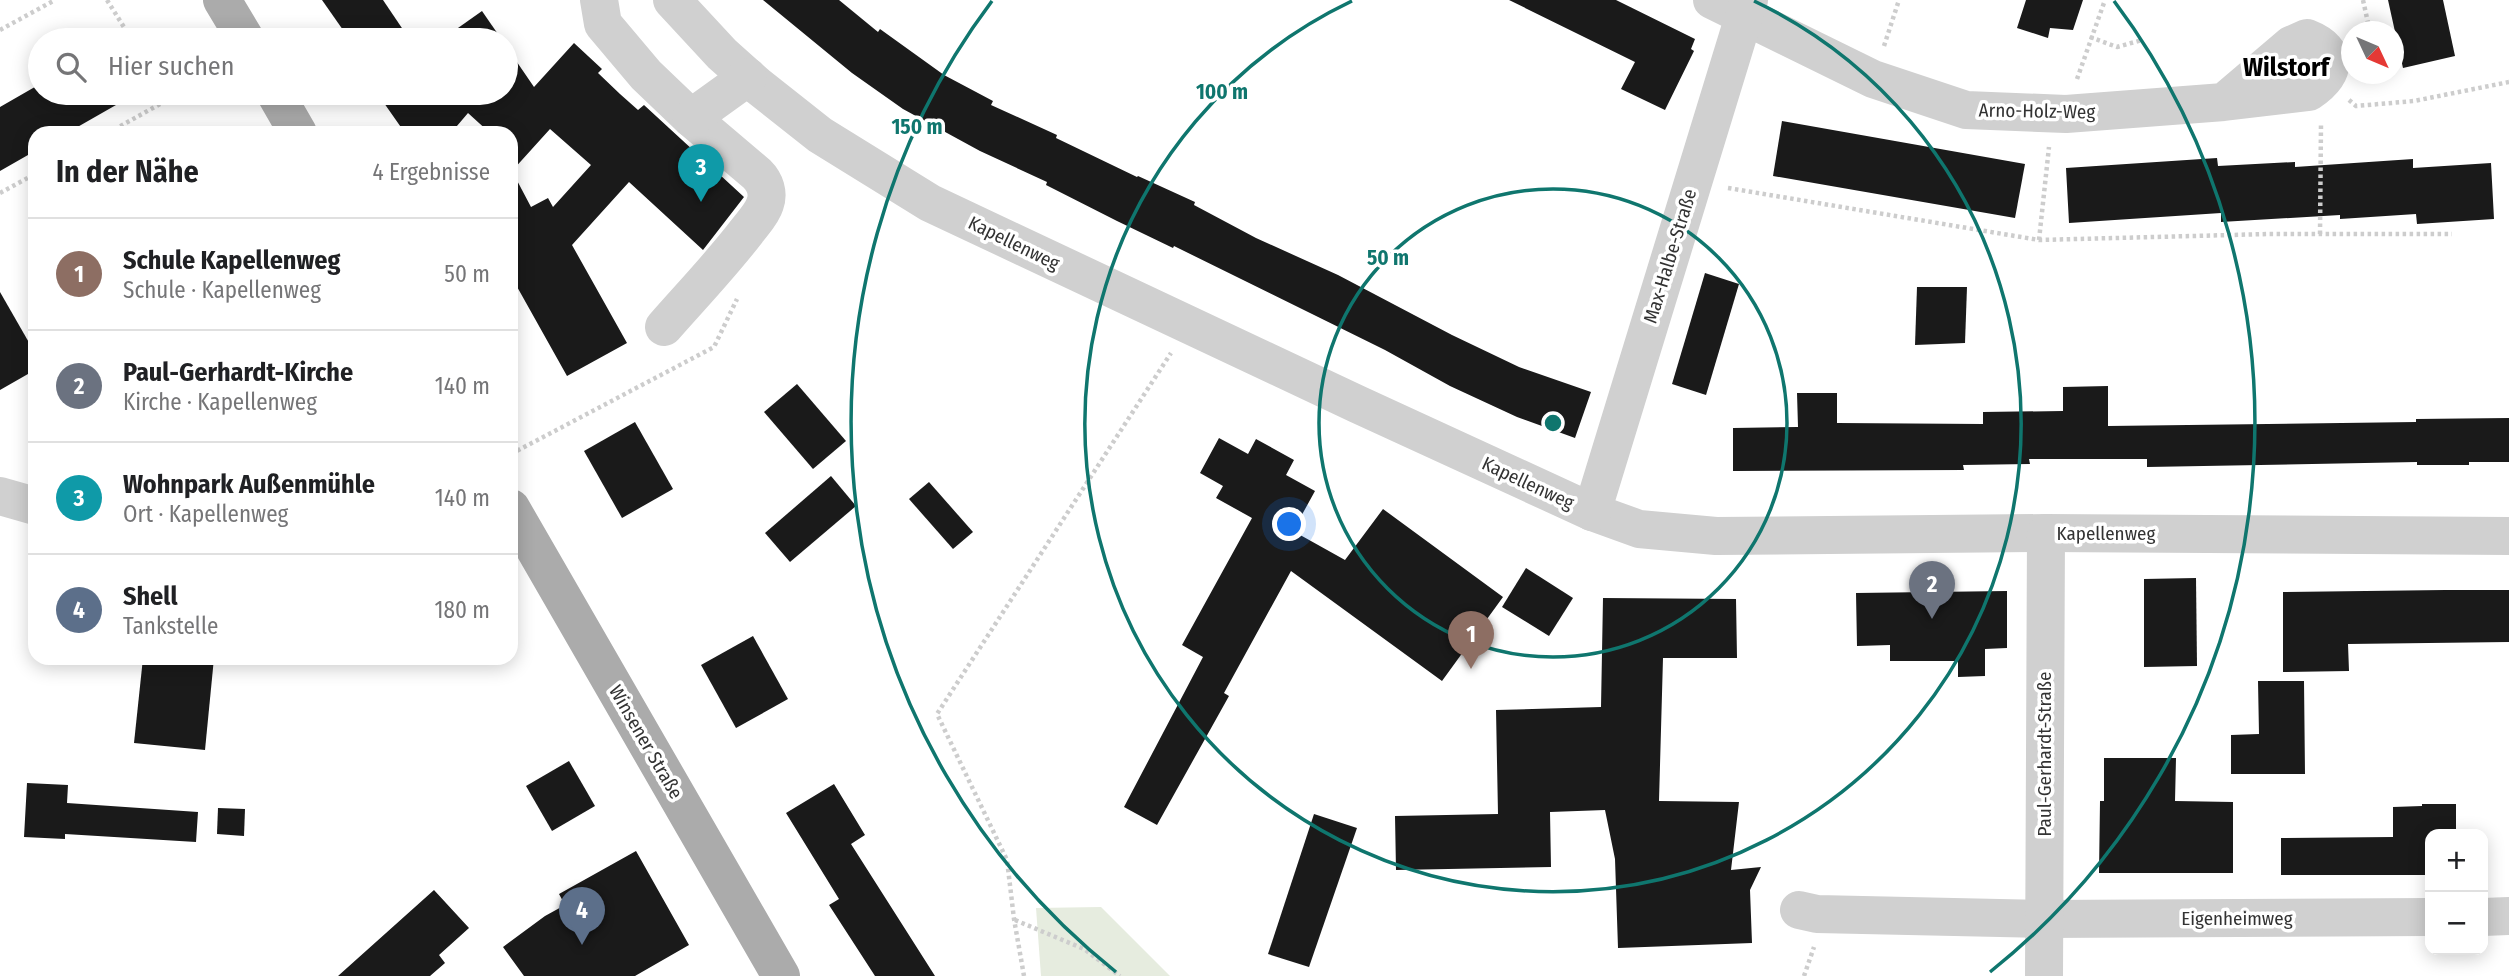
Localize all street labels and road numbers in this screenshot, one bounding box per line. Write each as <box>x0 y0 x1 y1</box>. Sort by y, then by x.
street label: Arno-Holz-Weg <box>1978 98 2096 124</box>
street label: Max-Halbe-Straße <box>1639 186 1701 326</box>
street label: Kapellenweg <box>965 211 1064 275</box>
street label: Kapellenweg <box>1478 452 1578 514</box>
street label: Kapellenweg <box>2057 522 2155 545</box>
street label: Paul-Gerhardt-Straße <box>2033 672 2056 836</box>
street label: Winsener Straße <box>604 681 688 803</box>
street label: Eigenheimweg <box>2181 907 2293 930</box>

